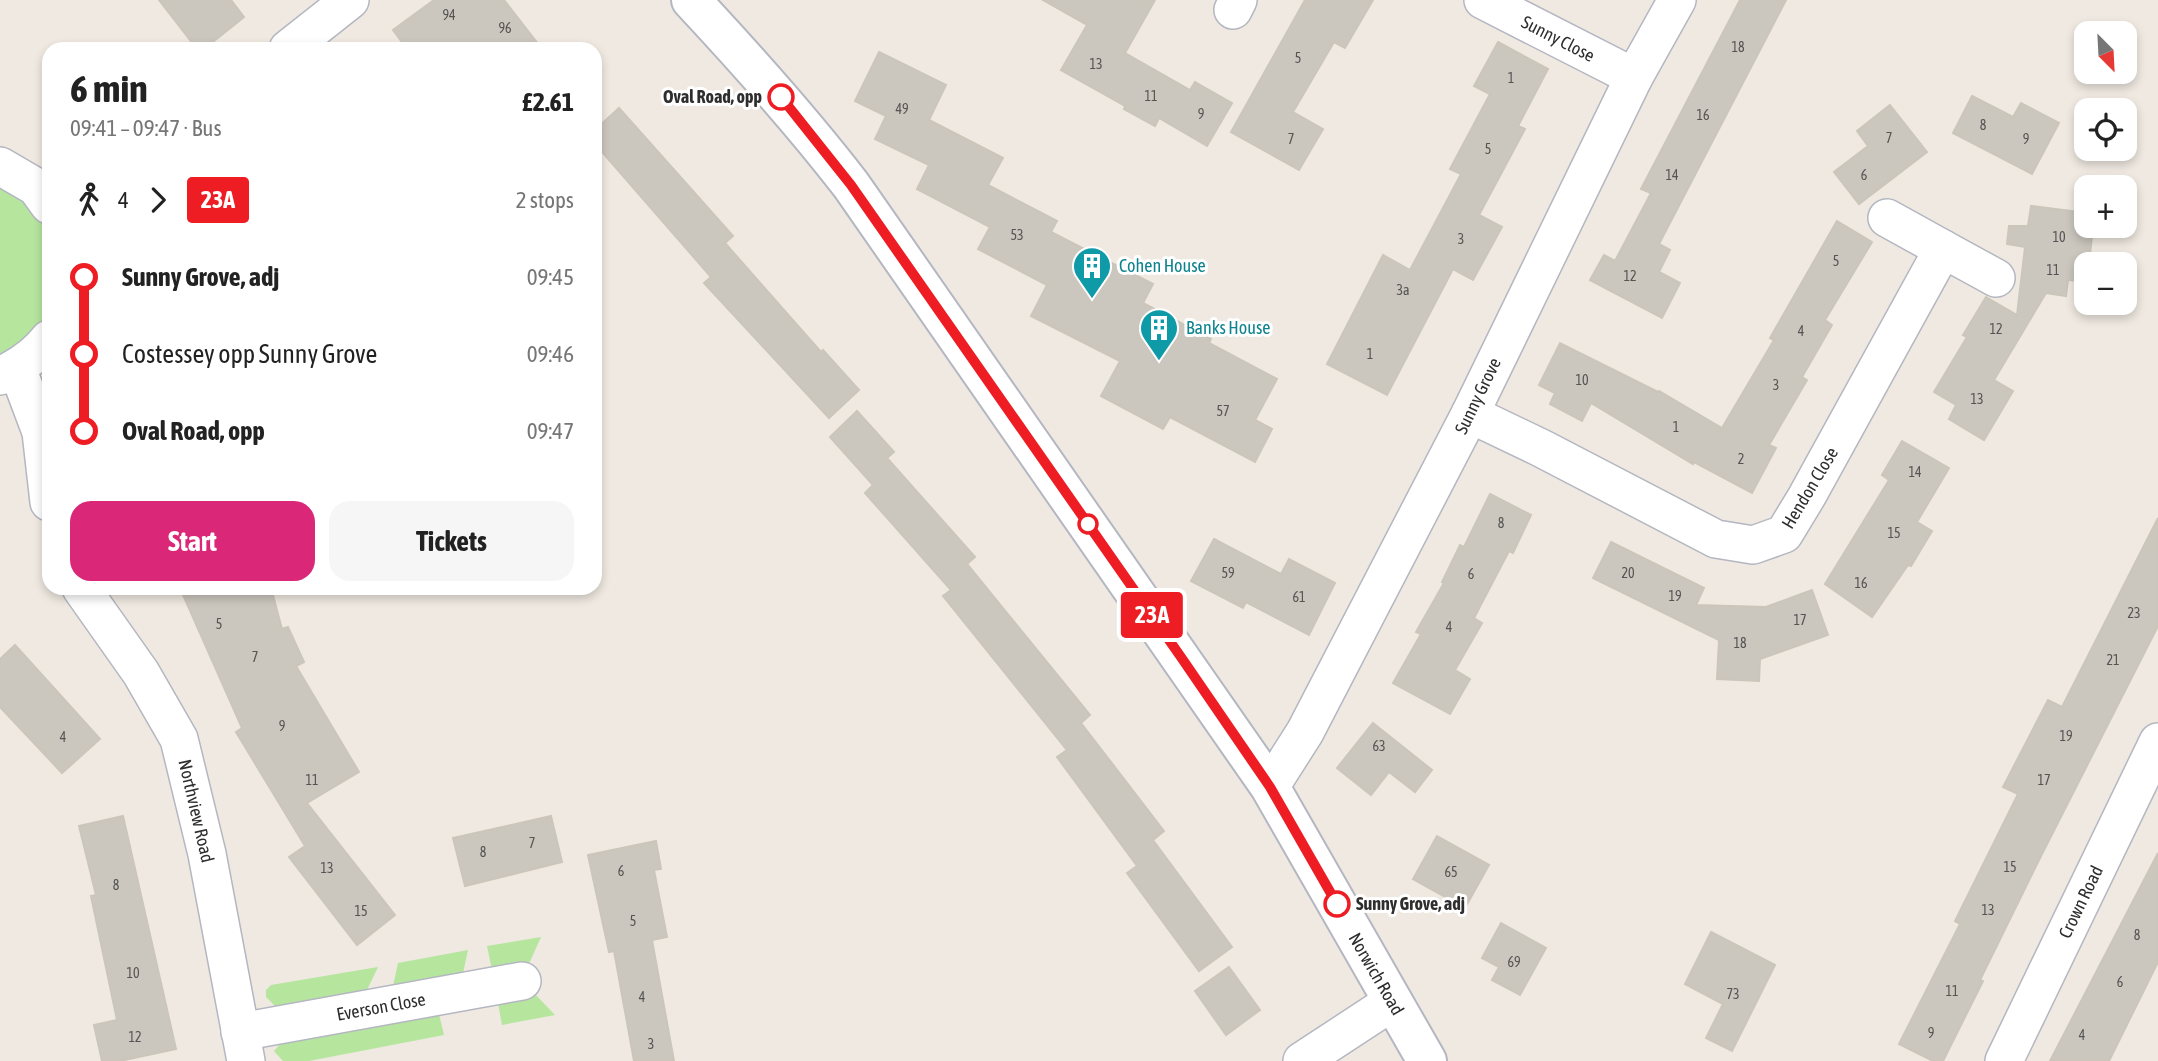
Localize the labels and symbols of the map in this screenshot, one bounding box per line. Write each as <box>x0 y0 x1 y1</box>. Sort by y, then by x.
house number: 94 <box>442 7 456 23</box>
street label: Sunny Close <box>1518 11 1598 66</box>
house number: 96 <box>498 20 512 36</box>
north arrow <box>2074 21 2137 84</box>
house number: 18 <box>1731 39 1745 55</box>
house number: 5 <box>1295 50 1301 66</box>
house number: 13 <box>1089 56 1103 72</box>
house number: 1 <box>1508 70 1514 86</box>
marker: Oval Road, opp <box>768 84 794 110</box>
place label: Oval Road, opp <box>663 86 762 107</box>
house number: 11 <box>1144 88 1158 104</box>
house number: 49 <box>895 101 909 117</box>
house number: 9 <box>1198 106 1204 122</box>
house number: 16 <box>1696 107 1710 123</box>
house number: 8 <box>1980 117 1987 133</box>
house number: 7 <box>1886 130 1892 146</box>
house number: 7 <box>1288 131 1294 147</box>
house number: 9 <box>2023 131 2029 147</box>
house number: 5 <box>1485 141 1491 157</box>
house number: 14 <box>1665 167 1679 183</box>
house number: 6 <box>1861 167 1868 183</box>
house number: 53 <box>1010 227 1024 243</box>
house number: 10 <box>2052 229 2066 245</box>
house number: 3 <box>1458 231 1464 247</box>
building icon: Cohen House <box>1071 245 1113 300</box>
house number: 5 <box>1833 253 1839 269</box>
place label: Cohen House <box>1119 255 1206 276</box>
house number: 11 <box>2046 262 2060 278</box>
house number: 12 <box>1623 268 1637 284</box>
house number: 3a <box>1396 282 1410 298</box>
building icon: Banks House <box>1138 307 1180 362</box>
place label: Banks House <box>1186 317 1271 338</box>
house number: 12 <box>1989 321 2003 337</box>
house number: 4 <box>1798 323 1805 339</box>
house number: 1 <box>1367 346 1373 362</box>
street label: Sunny Grove <box>1450 354 1505 437</box>
house number: 10 <box>1575 372 1589 388</box>
house number: 3 <box>1773 377 1779 393</box>
house number: 13 <box>1970 391 1984 407</box>
house number: 57 <box>1216 403 1230 419</box>
house number: 1 <box>1673 419 1679 435</box>
street label: Hendon Close <box>1777 443 1842 532</box>
house number: 2 <box>1738 451 1744 467</box>
house number: 14 <box>1908 464 1922 480</box>
unlabelled marker <box>1078 514 1098 534</box>
house number: 8 <box>1498 515 1505 531</box>
house number: 15 <box>1887 525 1901 541</box>
house number: 59 <box>1221 565 1235 581</box>
house number: 20 <box>1621 565 1635 581</box>
house number: 6 <box>1468 566 1475 582</box>
house number: 16 <box>1854 575 1868 591</box>
house number: 19 <box>1668 588 1682 604</box>
house number: 61 <box>1292 589 1306 605</box>
line badge: 23A <box>1112 592 1192 638</box>
house number: 23 <box>2127 605 2141 621</box>
house number: 17 <box>1793 612 1807 628</box>
house number: 5 <box>216 616 222 632</box>
house number: 4 <box>1446 619 1453 635</box>
house number: 18 <box>1733 635 1747 651</box>
house number: 7 <box>252 649 258 665</box>
house number: 21 <box>2106 652 2120 668</box>
house number: 9 <box>279 718 285 734</box>
house number: 19 <box>2059 728 2073 744</box>
house number: 4 <box>60 729 67 745</box>
house number: 63 <box>1372 738 1386 754</box>
street label: Northview Road <box>174 757 219 865</box>
house number: 11 <box>305 772 319 788</box>
house number: 17 <box>2037 772 2051 788</box>
house number: 7 <box>529 835 535 851</box>
house number: 8 <box>480 844 487 860</box>
house number: 15 <box>2003 859 2017 875</box>
house number: 13 <box>320 860 334 876</box>
street label: Crown Road <box>2054 862 2107 941</box>
house number: 6 <box>618 863 625 879</box>
house number: 65 <box>1444 864 1458 880</box>
house number: 8 <box>113 877 120 893</box>
marker: Sunny Grove, adj <box>1324 891 1350 917</box>
place label: Sunny Grove, adj <box>1356 893 1465 914</box>
house number: 13 <box>1981 902 1995 918</box>
house number: 15 <box>354 903 368 919</box>
house number: 5 <box>630 913 636 929</box>
house number: 8 <box>2134 927 2141 943</box>
street label: Norwich Road <box>1344 929 1408 1019</box>
house number: 69 <box>1507 954 1521 970</box>
house number: 10 <box>126 965 140 981</box>
house number: 6 <box>2117 974 2124 990</box>
house number: 11 <box>1945 983 1959 999</box>
house number: 73 <box>1726 986 1740 1002</box>
street label: Everson Close <box>335 988 427 1025</box>
house number: 4 <box>639 989 646 1005</box>
house number: 9 <box>1928 1025 1934 1041</box>
house number: 4 <box>2079 1027 2086 1043</box>
house number: 12 <box>128 1029 142 1045</box>
house number: 3 <box>648 1036 654 1052</box>

